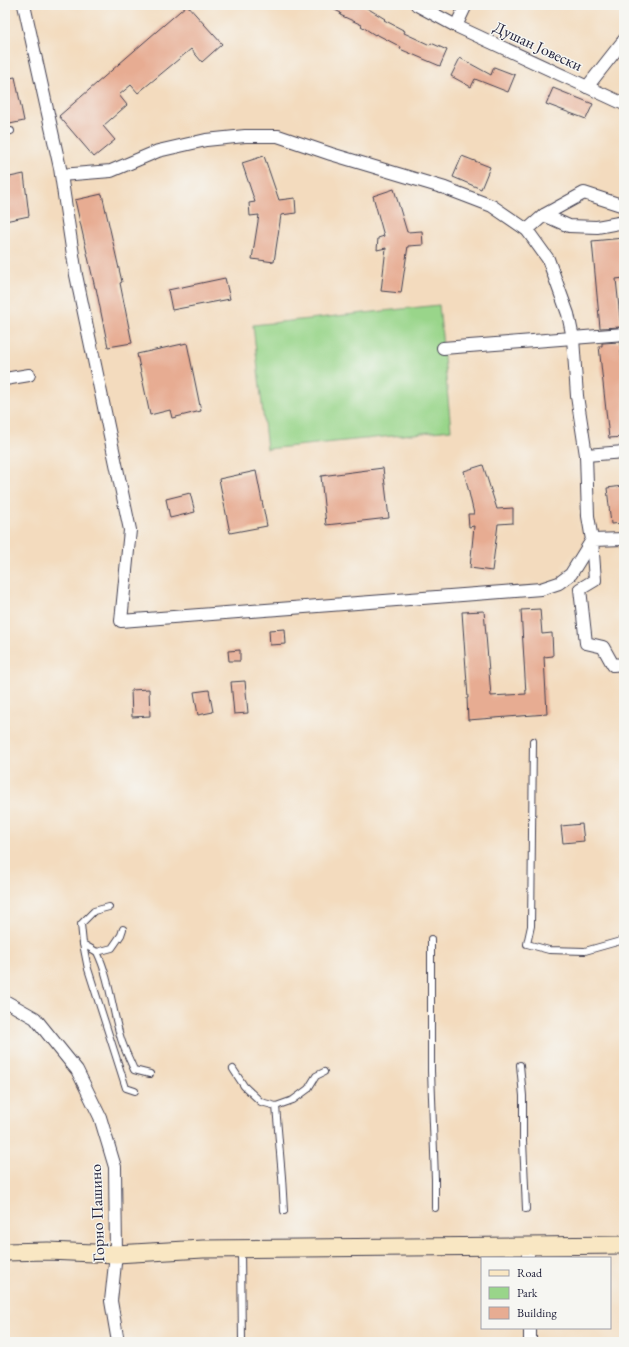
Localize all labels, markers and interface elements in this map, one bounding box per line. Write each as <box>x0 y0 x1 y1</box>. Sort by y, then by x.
street label: Душан Јовески <box>490 16 586 76</box>
street label: Горно Пашино <box>85 1164 109 1262</box>
legend <box>481 1257 611 1329</box>
text: Road <box>517 1265 543 1281</box>
text: Park <box>517 1285 538 1301</box>
text: Building <box>517 1305 558 1321</box>

